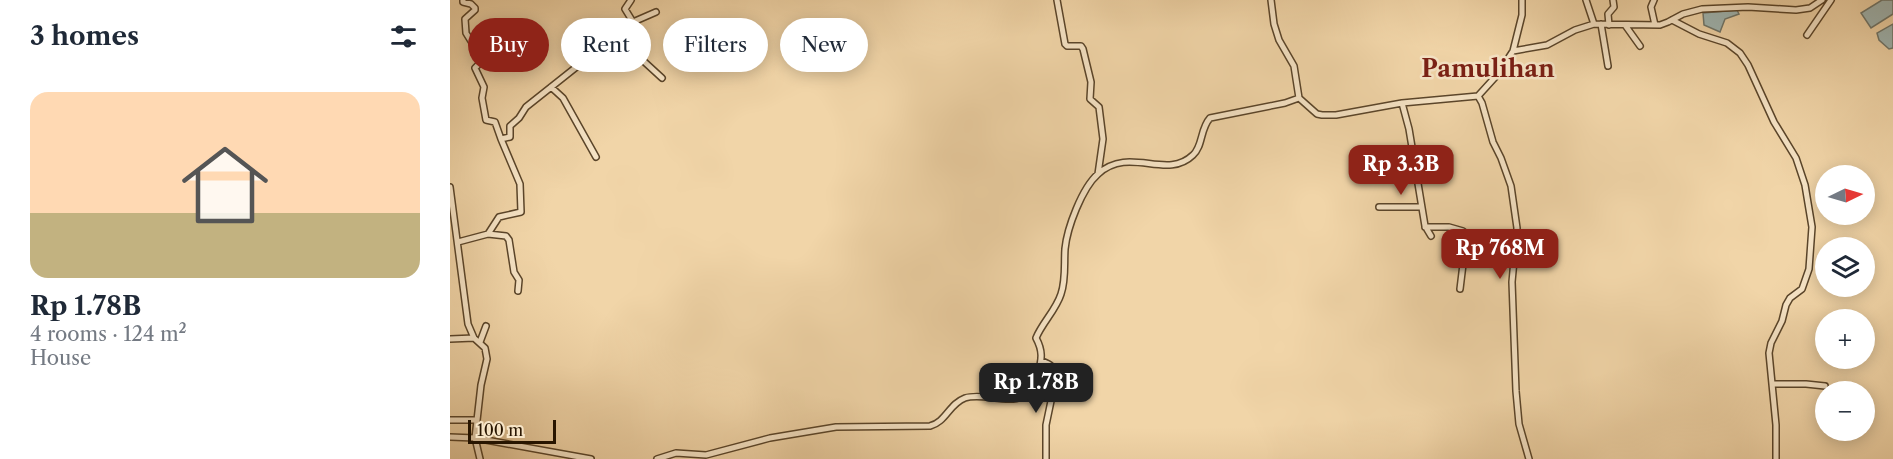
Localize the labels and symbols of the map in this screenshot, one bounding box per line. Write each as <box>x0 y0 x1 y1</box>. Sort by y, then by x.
district label: Pamulihan <box>1421 54 1555 83</box>
pin: Rp 3.3B <box>1346 145 1456 196</box>
north arrow <box>1815 165 1875 225</box>
pin: Rp 768M <box>1445 229 1555 280</box>
pin: Rp 1.78B <box>974 363 1098 414</box>
scale bar <box>468 417 556 444</box>

